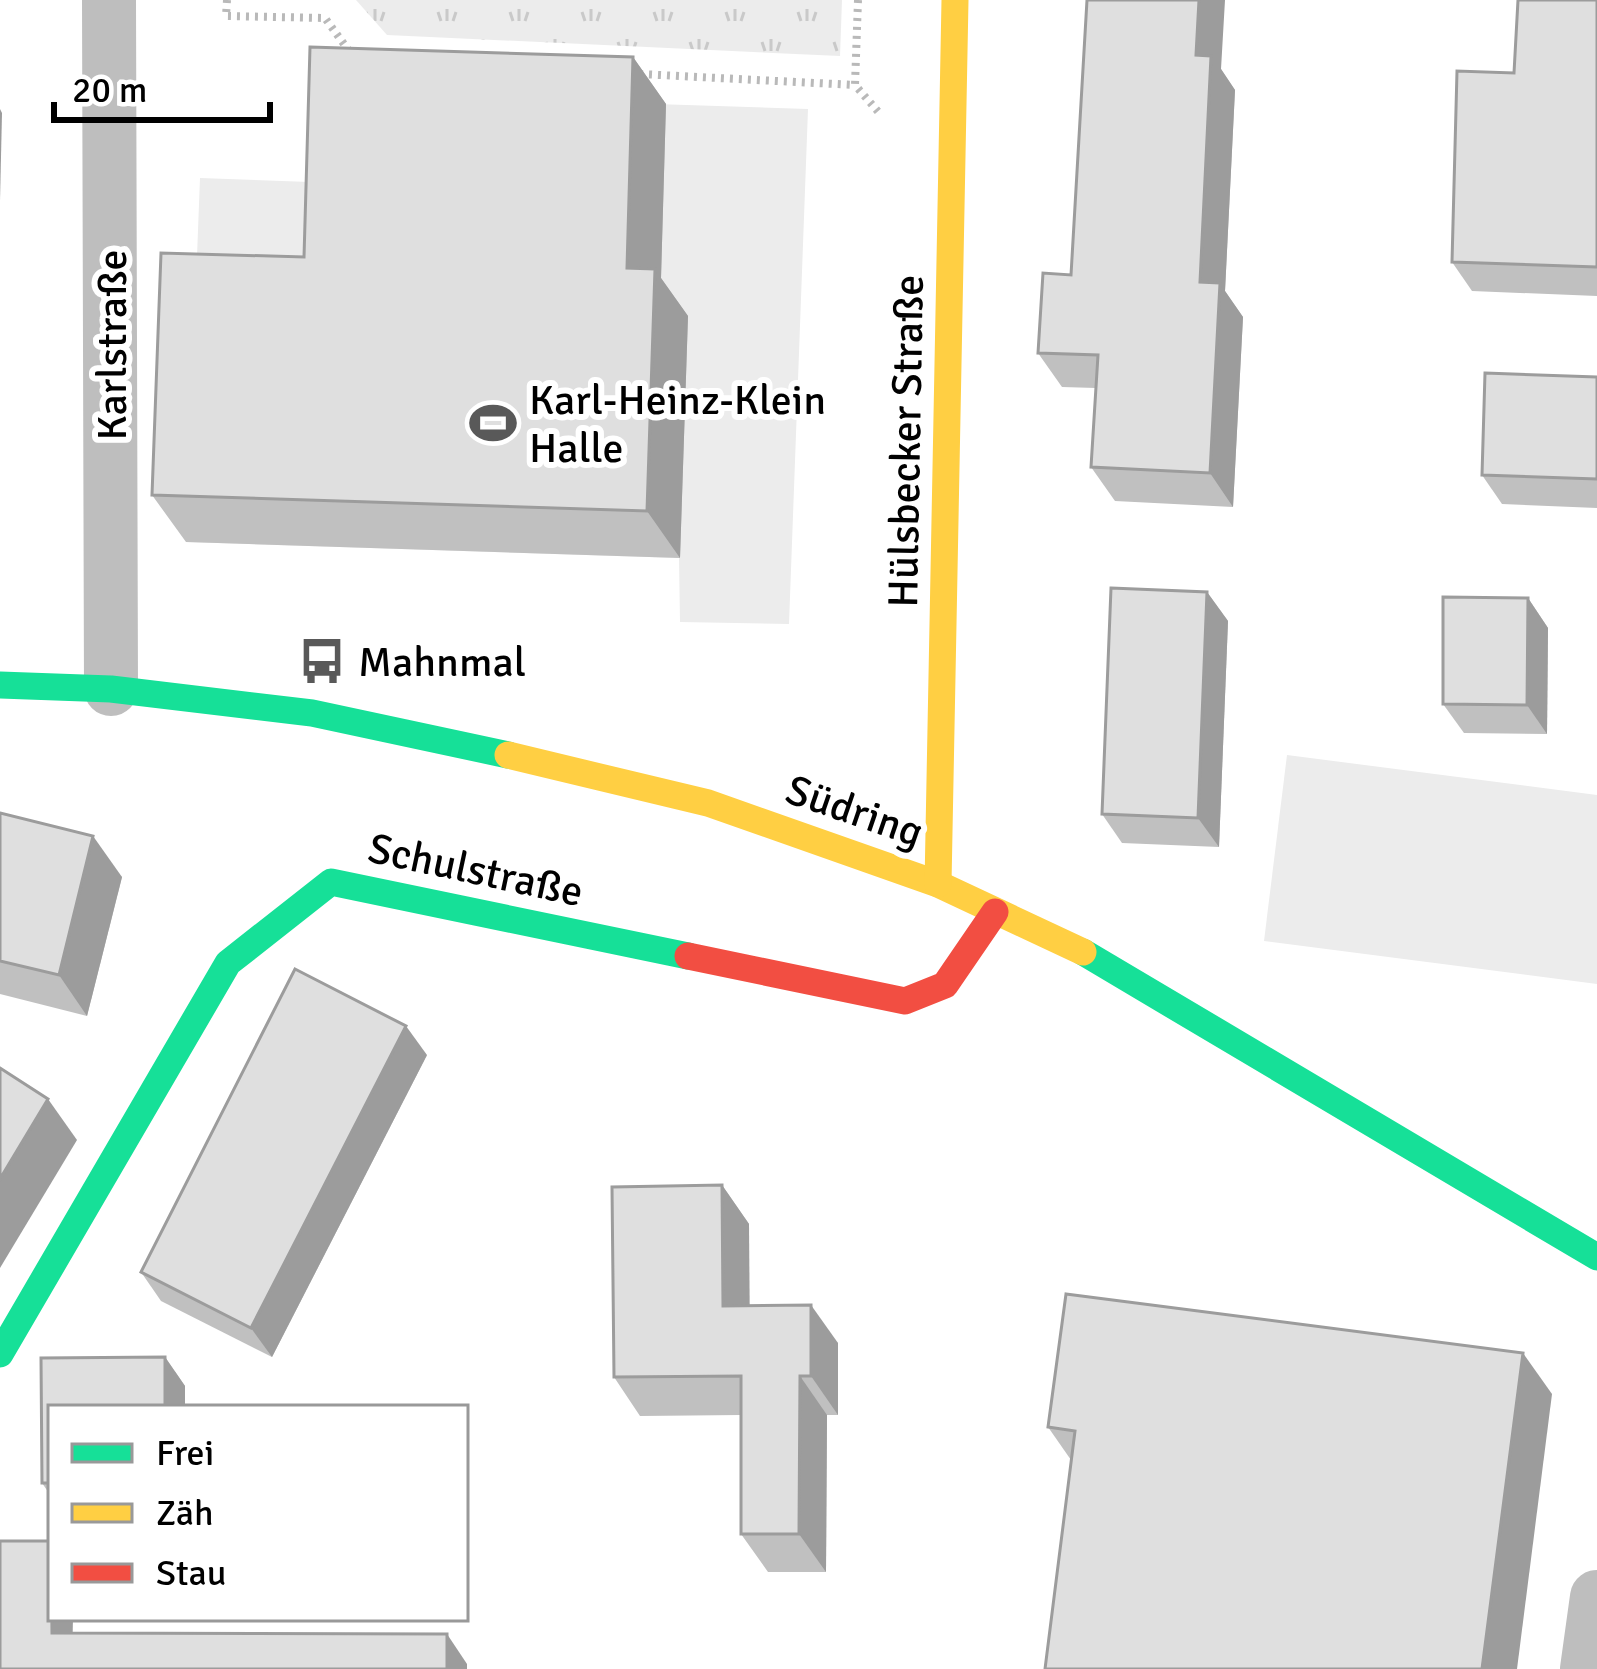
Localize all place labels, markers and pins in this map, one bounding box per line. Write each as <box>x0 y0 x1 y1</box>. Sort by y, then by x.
place label: Karl-Heinz-Klein Halle <box>529 375 826 474</box>
sports icon: Karl-Heinz-Klein Halle <box>468 398 518 448</box>
bus stop icon: Mahnmal <box>297 636 347 686</box>
place label: Mahnmal <box>358 637 526 688</box>

